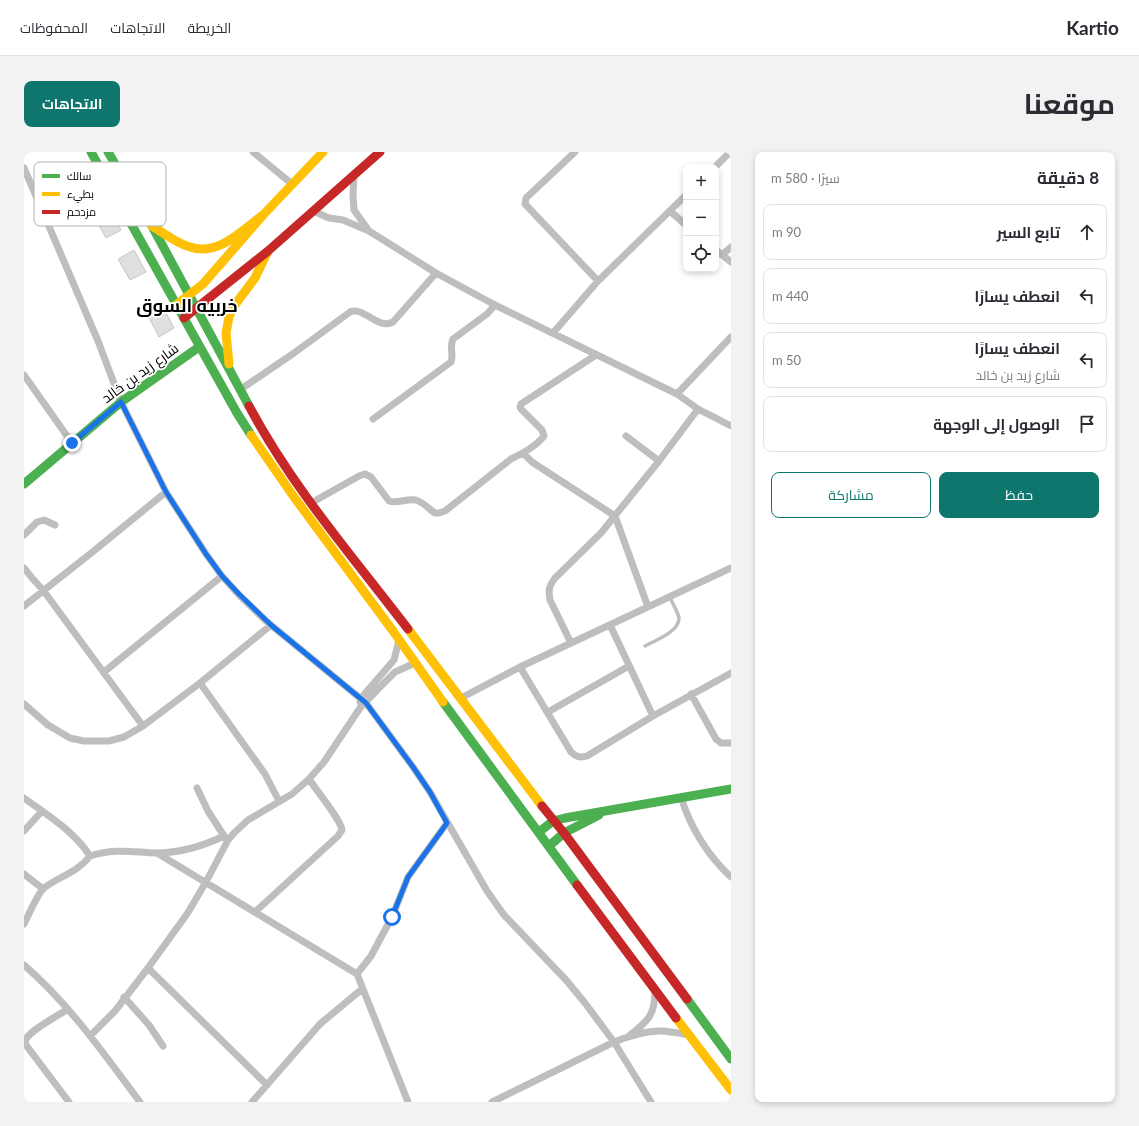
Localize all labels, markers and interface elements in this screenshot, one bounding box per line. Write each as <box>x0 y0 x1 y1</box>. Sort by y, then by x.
text: Kartio <box>1066 16 1119 39</box>
text: المحفوظات <box>20 19 88 36</box>
text: الاتجاهات <box>110 19 166 36</box>
text: الخريطة <box>188 19 231 36</box>
button: الاتجاهات <box>24 81 120 127</box>
text: موقعنا <box>1024 86 1115 120</box>
legend <box>34 162 166 226</box>
map controls <box>683 164 719 272</box>
button: + <box>683 164 719 200</box>
text: 8 دقيقة <box>1037 167 1099 188</box>
text: سالك <box>67 169 91 182</box>
text: سيرًا · 580 m <box>771 170 840 186</box>
text: بطيء <box>67 187 94 203</box>
button: − <box>683 200 719 236</box>
text: مزدحم <box>67 205 96 220</box>
icon: ahead <box>1076 221 1098 243</box>
text: تابع السير <box>997 223 1060 241</box>
text: 90 m <box>772 224 801 240</box>
button: locate <box>683 236 719 272</box>
icon: left <box>1076 285 1098 307</box>
text: انعطف يسارًا <box>975 287 1060 305</box>
text: 440 m <box>772 288 809 304</box>
district label: خربیه السوق <box>136 294 238 317</box>
street label: شارع زيد بن خالد <box>98 339 182 407</box>
text: انعطف يسارًا <box>975 339 1060 357</box>
icon: left <box>1076 349 1098 371</box>
text: 50 m <box>772 352 801 368</box>
text: شارع زيد بن خالد <box>976 367 1060 383</box>
icon: arrive <box>1076 413 1098 435</box>
text: الوصول إلى الوجهة <box>933 415 1060 433</box>
route end <box>63 434 81 452</box>
button: مشاركة <box>771 472 931 518</box>
button: حفظ <box>939 472 1099 518</box>
route start <box>383 908 401 926</box>

